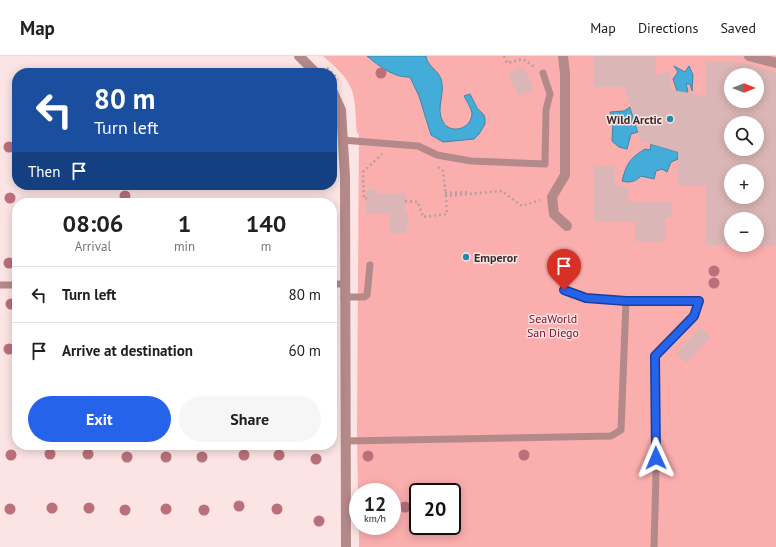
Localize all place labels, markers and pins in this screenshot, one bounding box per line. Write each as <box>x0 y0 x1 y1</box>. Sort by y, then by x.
place label: Wild Arctic <box>607 112 662 127</box>
marker: Wild Arctic <box>665 114 675 124</box>
pin <box>547 249 581 290</box>
place label: Emperor <box>474 250 518 265</box>
marker: Emperor <box>461 252 471 262</box>

